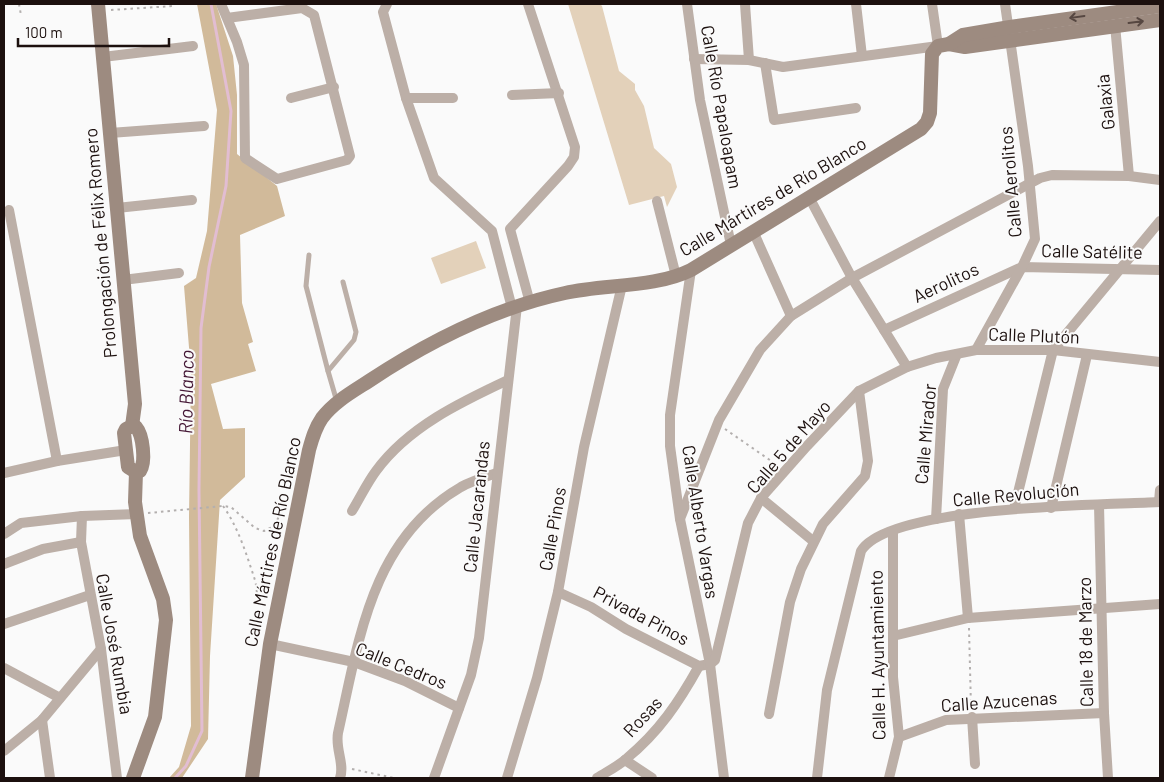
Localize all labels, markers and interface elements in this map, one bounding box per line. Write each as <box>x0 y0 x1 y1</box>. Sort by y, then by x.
one-way arrow <box>1070 12 1086 22</box>
scale bar <box>18 15 169 47</box>
one-way arrow <box>1127 17 1143 27</box>
text: 100 m <box>25 23 63 41</box>
street label: Calle Río Papaloapam <box>697 23 747 190</box>
street label: Galaxia <box>1091 73 1119 131</box>
street label: Calle Aerolitos <box>994 126 1026 239</box>
street label: Prolongación de Félix Romero <box>79 127 121 359</box>
street label: Calle Mártires de Río Blanco <box>675 132 870 261</box>
street label: Calle Satélite <box>1041 239 1143 263</box>
street label: Aerolitos <box>909 257 982 307</box>
street label: Calle Plutón <box>988 322 1080 348</box>
water label: Río Blanco <box>173 350 198 434</box>
street label: Calle Mirador <box>910 382 940 485</box>
street label: Calle 5 de Mayo <box>742 395 835 498</box>
street label: Calle Mártires de Río Blanco <box>239 435 305 649</box>
street label: Calle Jacarandas <box>458 440 494 574</box>
street label: Calle Alberto Vargas <box>678 444 724 600</box>
street label: Calle Revolución <box>952 478 1080 510</box>
street label: Calle Pinos <box>534 485 570 572</box>
street label: Calle H. Ayuntamiento <box>865 570 889 740</box>
street label: Calle José Rumbia <box>92 572 138 716</box>
street label: Calle 18 de Marzo <box>1073 577 1097 707</box>
street label: Privada Pinos <box>590 581 693 650</box>
street label: Calle Cedros <box>352 637 450 693</box>
street label: Calle Azucenas <box>940 686 1058 716</box>
street label: Rosas <box>618 692 666 741</box>

